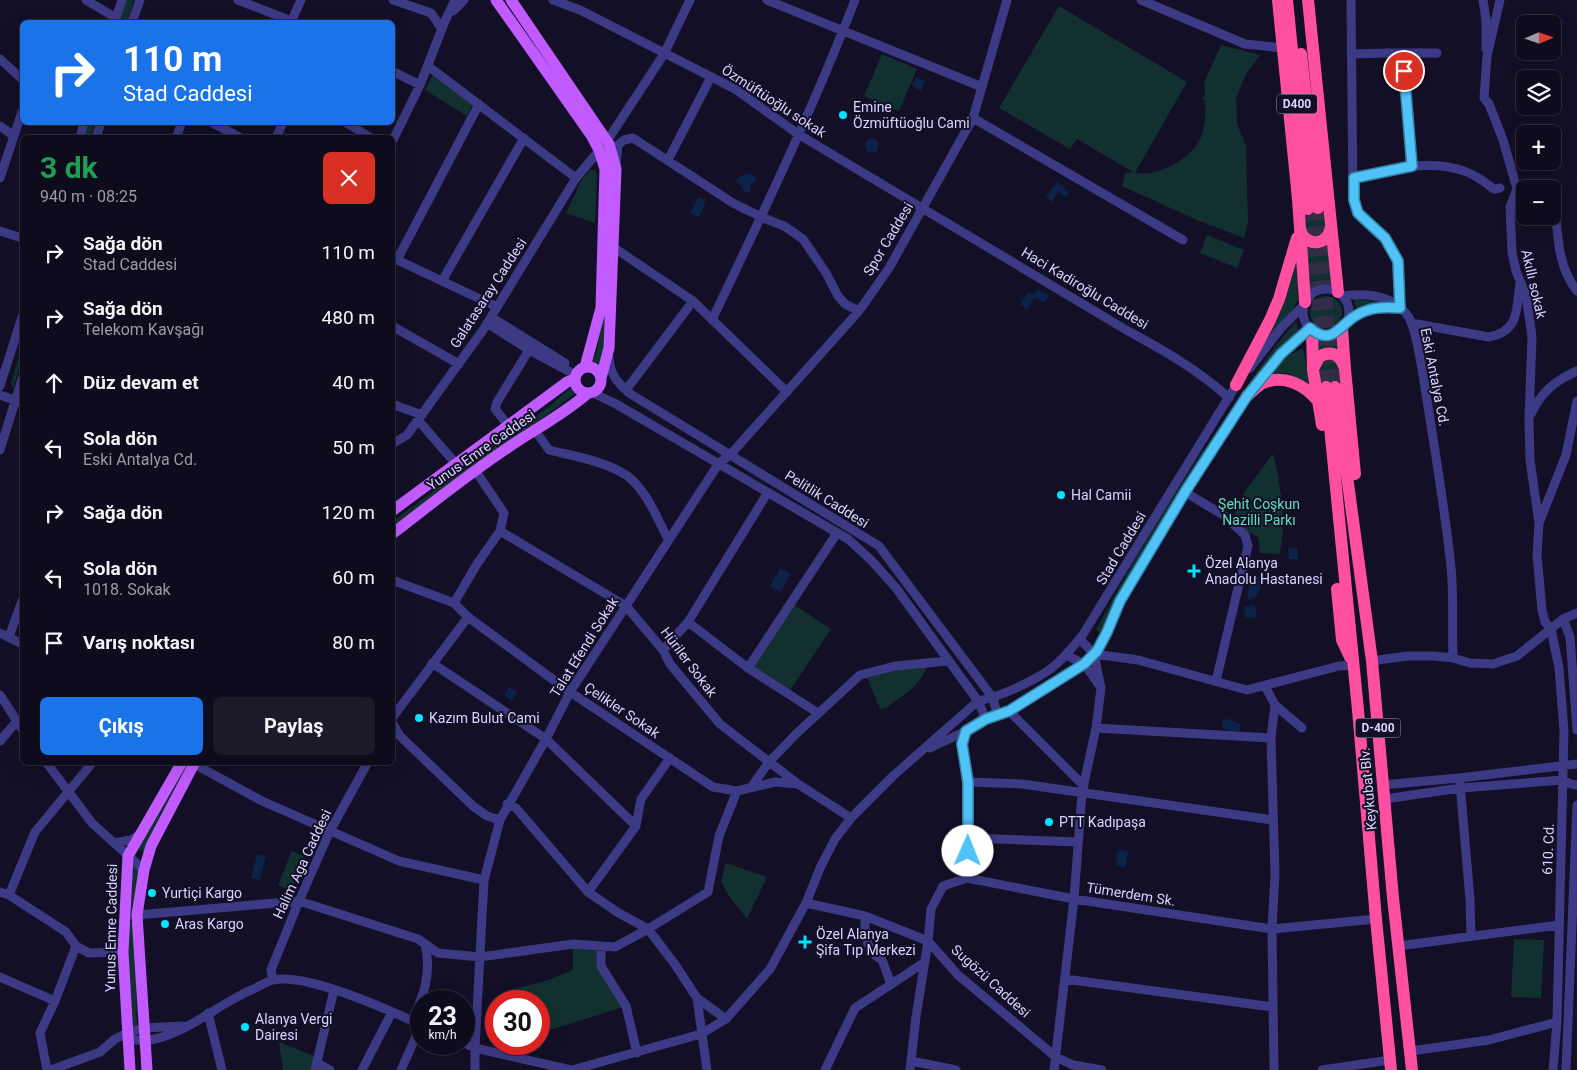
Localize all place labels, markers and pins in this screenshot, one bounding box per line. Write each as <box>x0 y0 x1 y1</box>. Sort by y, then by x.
pin <box>1383 50 1425 92</box>
place label: Emine Özmüftüoğlu Cami <box>853 99 970 131</box>
marker: Emine Özmüftüoğlu Cami <box>837 109 849 121</box>
place label: Hal Camii <box>1071 487 1131 503</box>
marker: Hal Camii <box>1055 489 1067 501</box>
place label: Özel Alanya Anadolu Hastanesi <box>1205 555 1323 587</box>
marker: Özel Alanya Anadolu Hastanesi <box>1187 564 1201 578</box>
place label: Kazım Bulut Cami <box>429 710 540 726</box>
marker: Kazım Bulut Cami <box>413 712 425 724</box>
place label: PTT Kadıpaşa <box>1059 814 1146 830</box>
marker: PTT Kadıpaşa <box>1043 816 1055 828</box>
place label: Yurtiçi Kargo <box>162 885 242 901</box>
marker: Yurtiçi Kargo <box>146 887 158 899</box>
place label: Aras Kargo <box>175 916 244 932</box>
marker: Aras Kargo <box>159 918 171 930</box>
place label: Özel Alanya Şifa Tıp Merkezi <box>816 926 916 958</box>
marker: Özel Alanya Şifa Tıp Merkezi <box>798 935 812 949</box>
place label: Alanya Vergi Dairesi <box>255 1011 332 1043</box>
marker: Alanya Vergi Dairesi <box>239 1021 251 1033</box>

